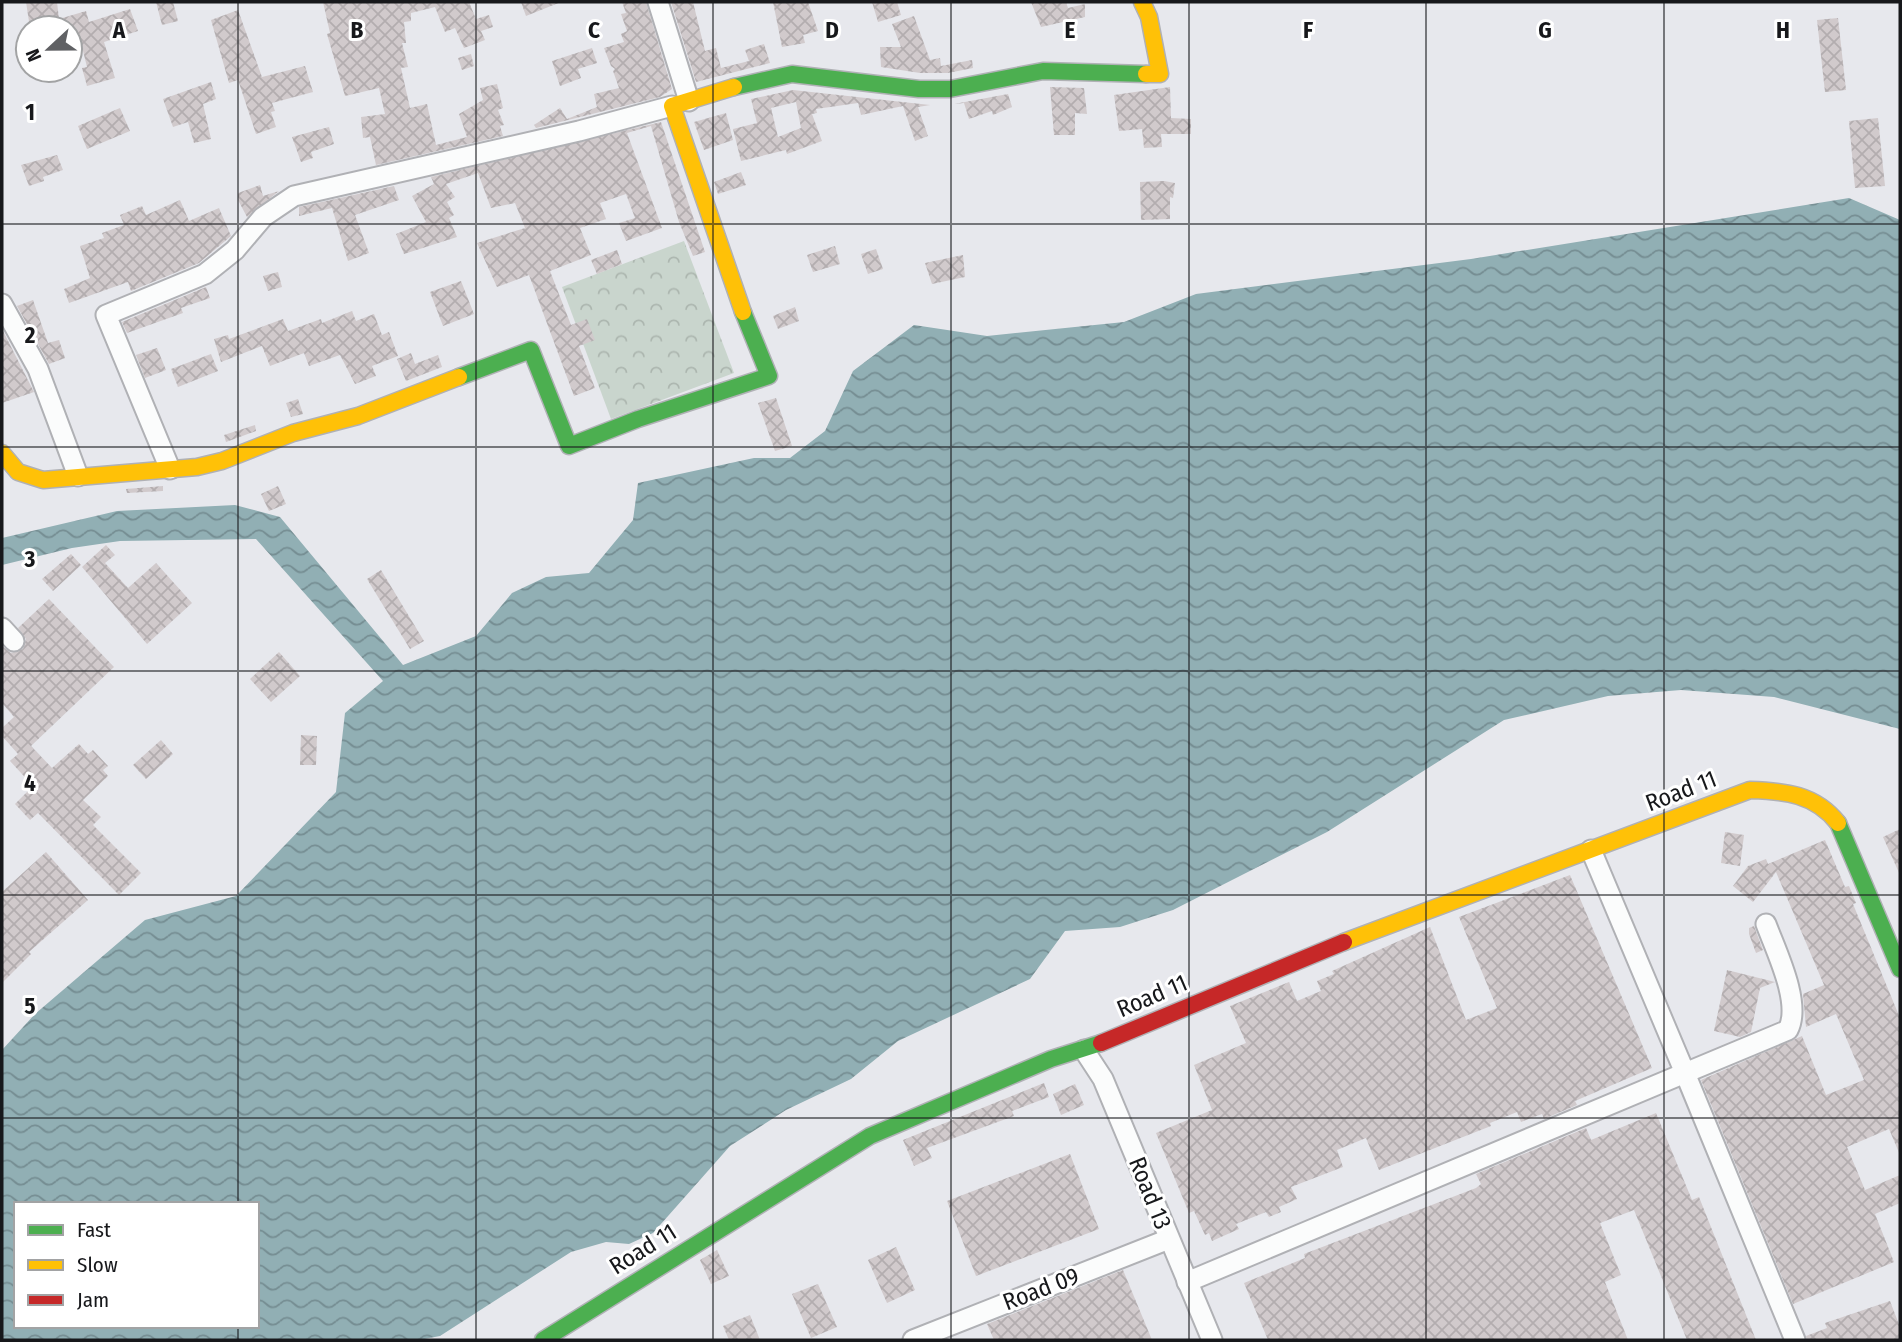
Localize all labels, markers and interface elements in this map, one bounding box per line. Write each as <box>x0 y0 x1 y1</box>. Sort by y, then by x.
north arrow <box>14 14 84 84</box>
text: A <box>112 16 126 44</box>
text: B <box>351 16 364 44</box>
text: C <box>588 16 600 44</box>
text: D <box>825 16 839 44</box>
text: E <box>1065 16 1076 44</box>
text: F <box>1303 16 1313 44</box>
text: G <box>1538 16 1552 44</box>
text: H <box>1776 16 1790 44</box>
text: N <box>21 46 46 65</box>
text: 1 <box>25 98 35 126</box>
text: 2 <box>24 321 36 349</box>
text: 3 <box>24 545 36 573</box>
street label: Road 11 <box>1642 765 1720 817</box>
text: 4 <box>24 769 36 797</box>
street label: Road 11 <box>1113 969 1191 1023</box>
text: 5 <box>24 992 36 1020</box>
street label: Road 13 <box>1123 1153 1177 1233</box>
legend <box>14 1202 259 1328</box>
text: Fast <box>77 1217 111 1243</box>
street label: Road 11 <box>604 1218 682 1280</box>
text: Slow <box>77 1252 118 1278</box>
street label: Road 09 <box>999 1262 1083 1316</box>
text: Jam <box>77 1287 109 1313</box>

